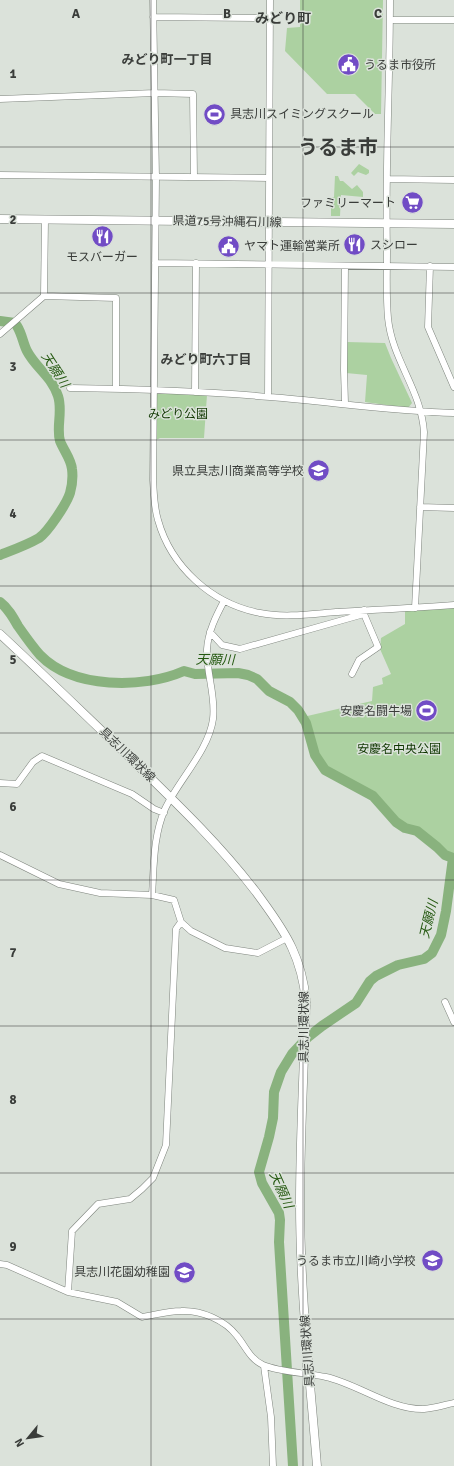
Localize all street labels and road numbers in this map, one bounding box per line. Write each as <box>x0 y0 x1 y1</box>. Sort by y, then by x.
street label: 県道75号沖縄石川線 <box>172 214 282 230</box>
street label: 具志川環状線 <box>96 725 158 785</box>
street label: 具志川環状線 <box>297 991 312 1063</box>
street label: 具志川環状線 <box>298 1315 318 1387</box>

